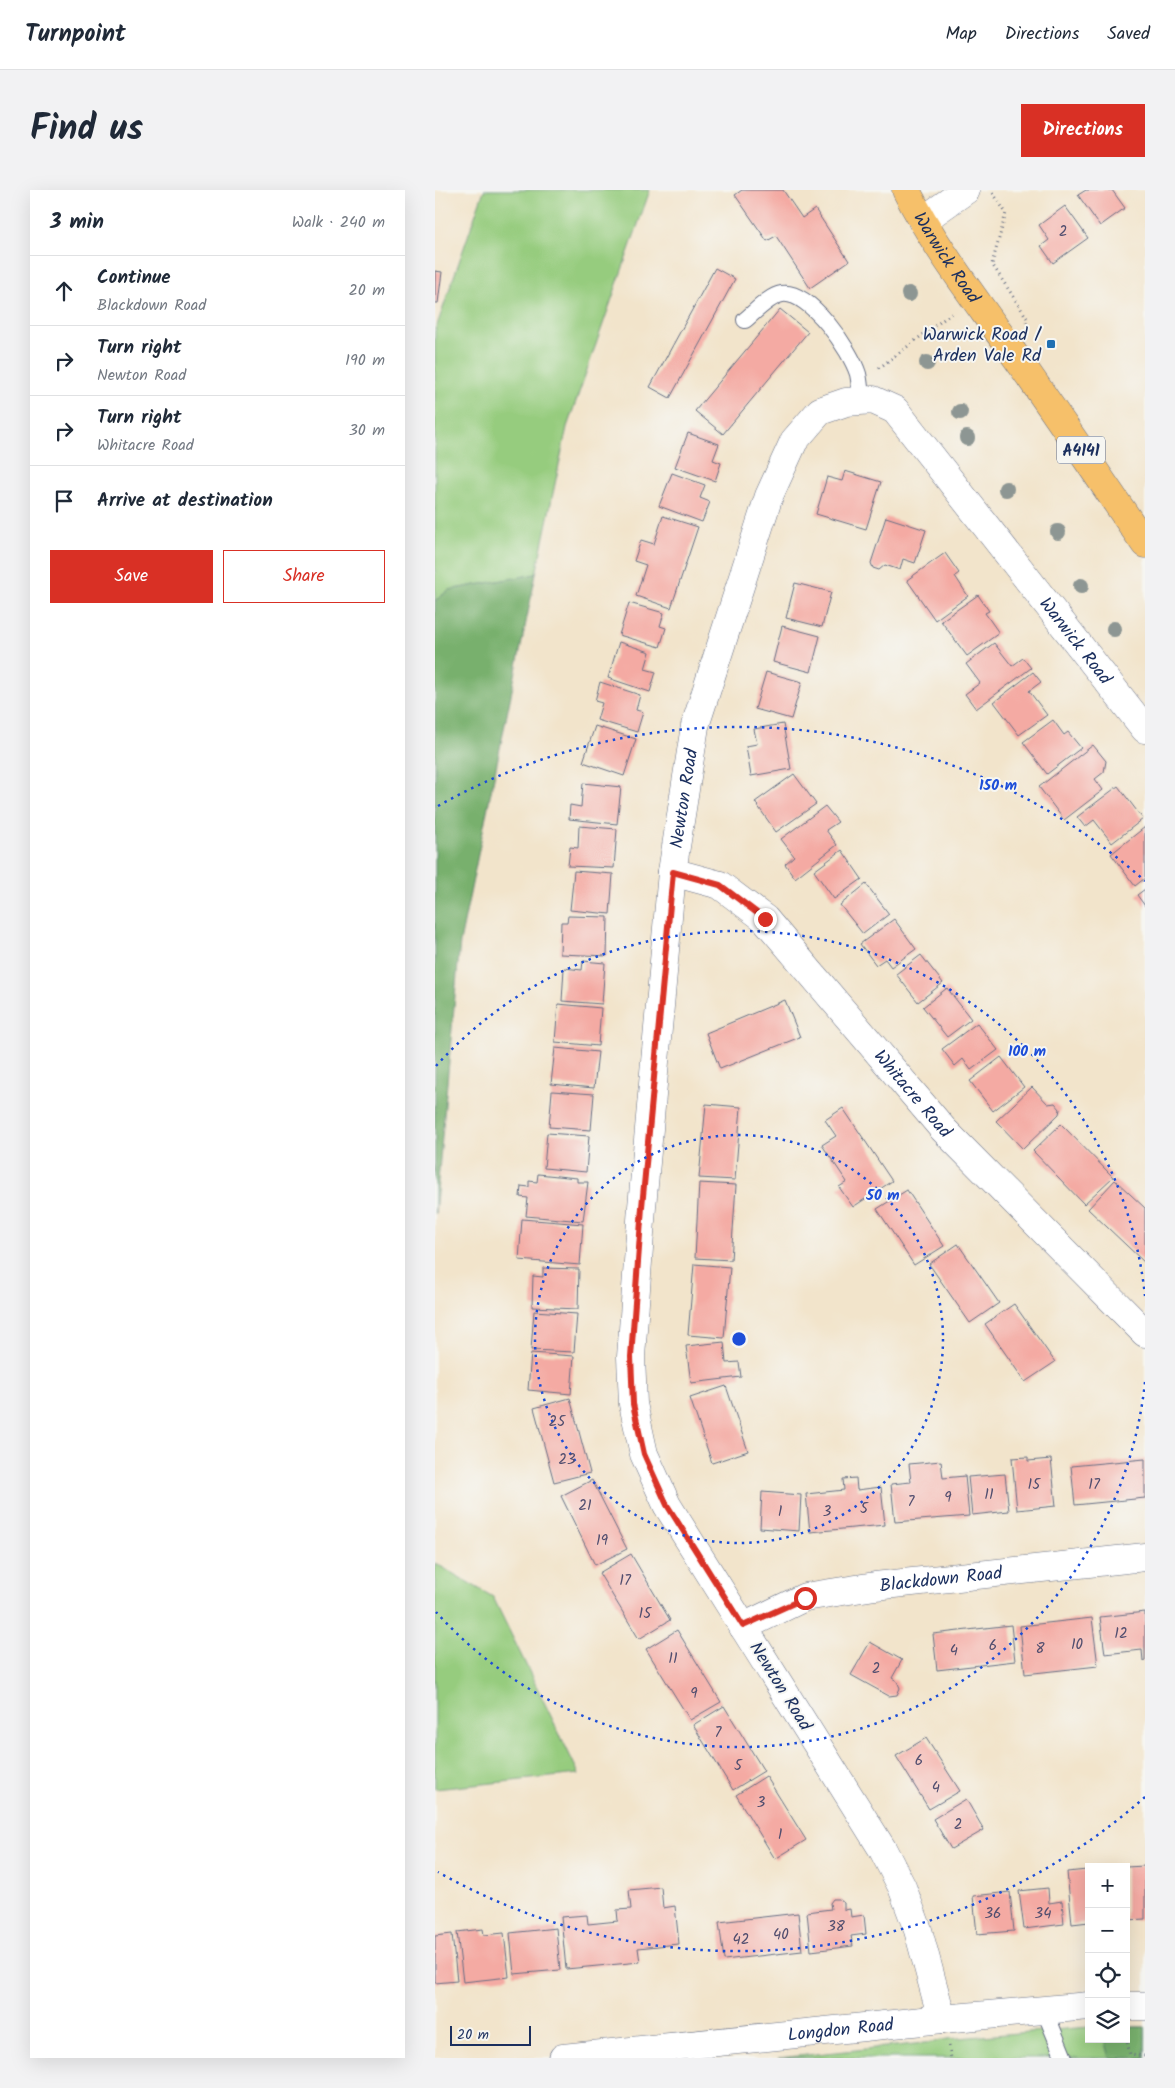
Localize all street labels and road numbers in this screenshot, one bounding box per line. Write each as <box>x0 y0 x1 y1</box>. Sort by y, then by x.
street label: Warwick Road <box>905 207 987 311</box>
road number: A4141 <box>1057 436 1105 464</box>
street label: Warwick Road <box>1031 591 1119 693</box>
street label: Newton Road <box>663 746 707 851</box>
street label: Whitacre Road <box>866 1044 959 1147</box>
street label: Blackdown Road <box>878 1559 1005 1601</box>
street label: Newton Road <box>741 1637 819 1738</box>
street label: Longdon Road <box>786 2011 896 2051</box>

